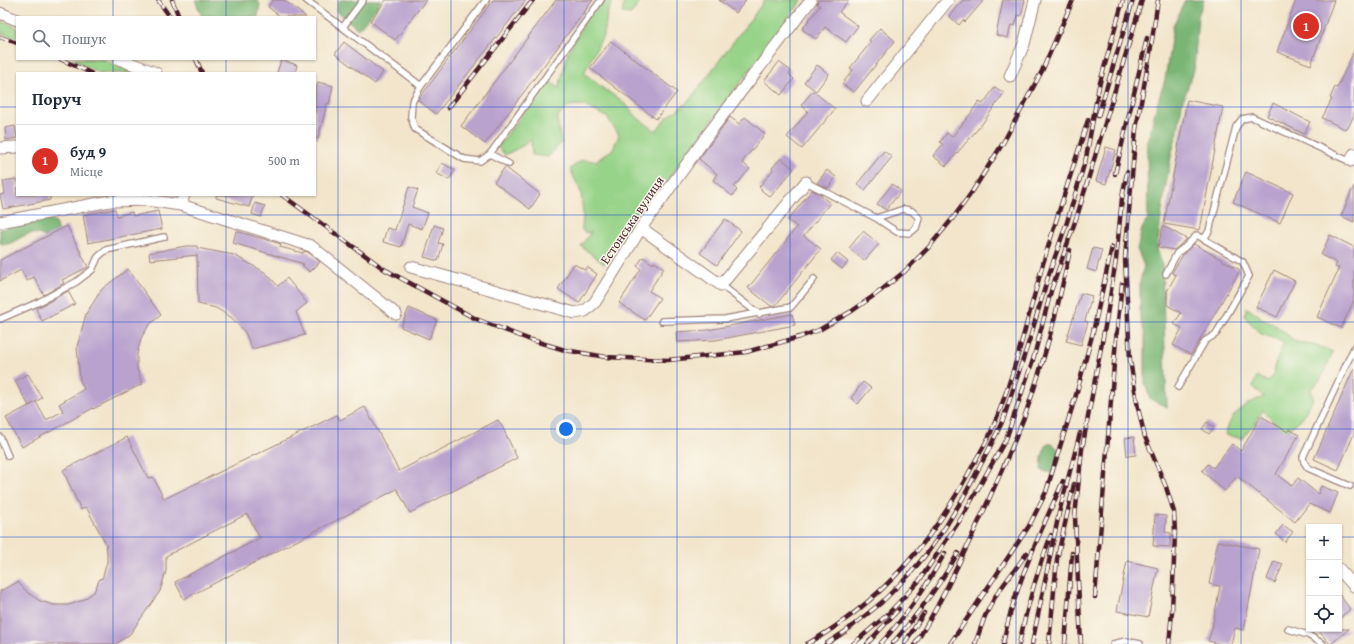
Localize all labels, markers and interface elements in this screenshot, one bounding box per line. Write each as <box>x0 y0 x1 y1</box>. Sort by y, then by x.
pin: 1 <box>1293 11 1319 41</box>
search box <box>16 16 316 60</box>
icon: search <box>30 27 52 49</box>
text: Пошук <box>62 28 106 49</box>
text: Поруч <box>32 86 81 111</box>
text: буд 9 <box>70 141 106 162</box>
text: 1 <box>42 151 48 170</box>
text: 500 m <box>268 151 300 170</box>
text: Місце <box>70 162 103 181</box>
street label: Естонська вулиця <box>596 172 669 268</box>
your location <box>556 419 576 439</box>
map controls <box>1306 524 1342 632</box>
button: + <box>1306 524 1342 560</box>
button: − <box>1306 560 1342 596</box>
button: locate <box>1306 596 1342 632</box>

